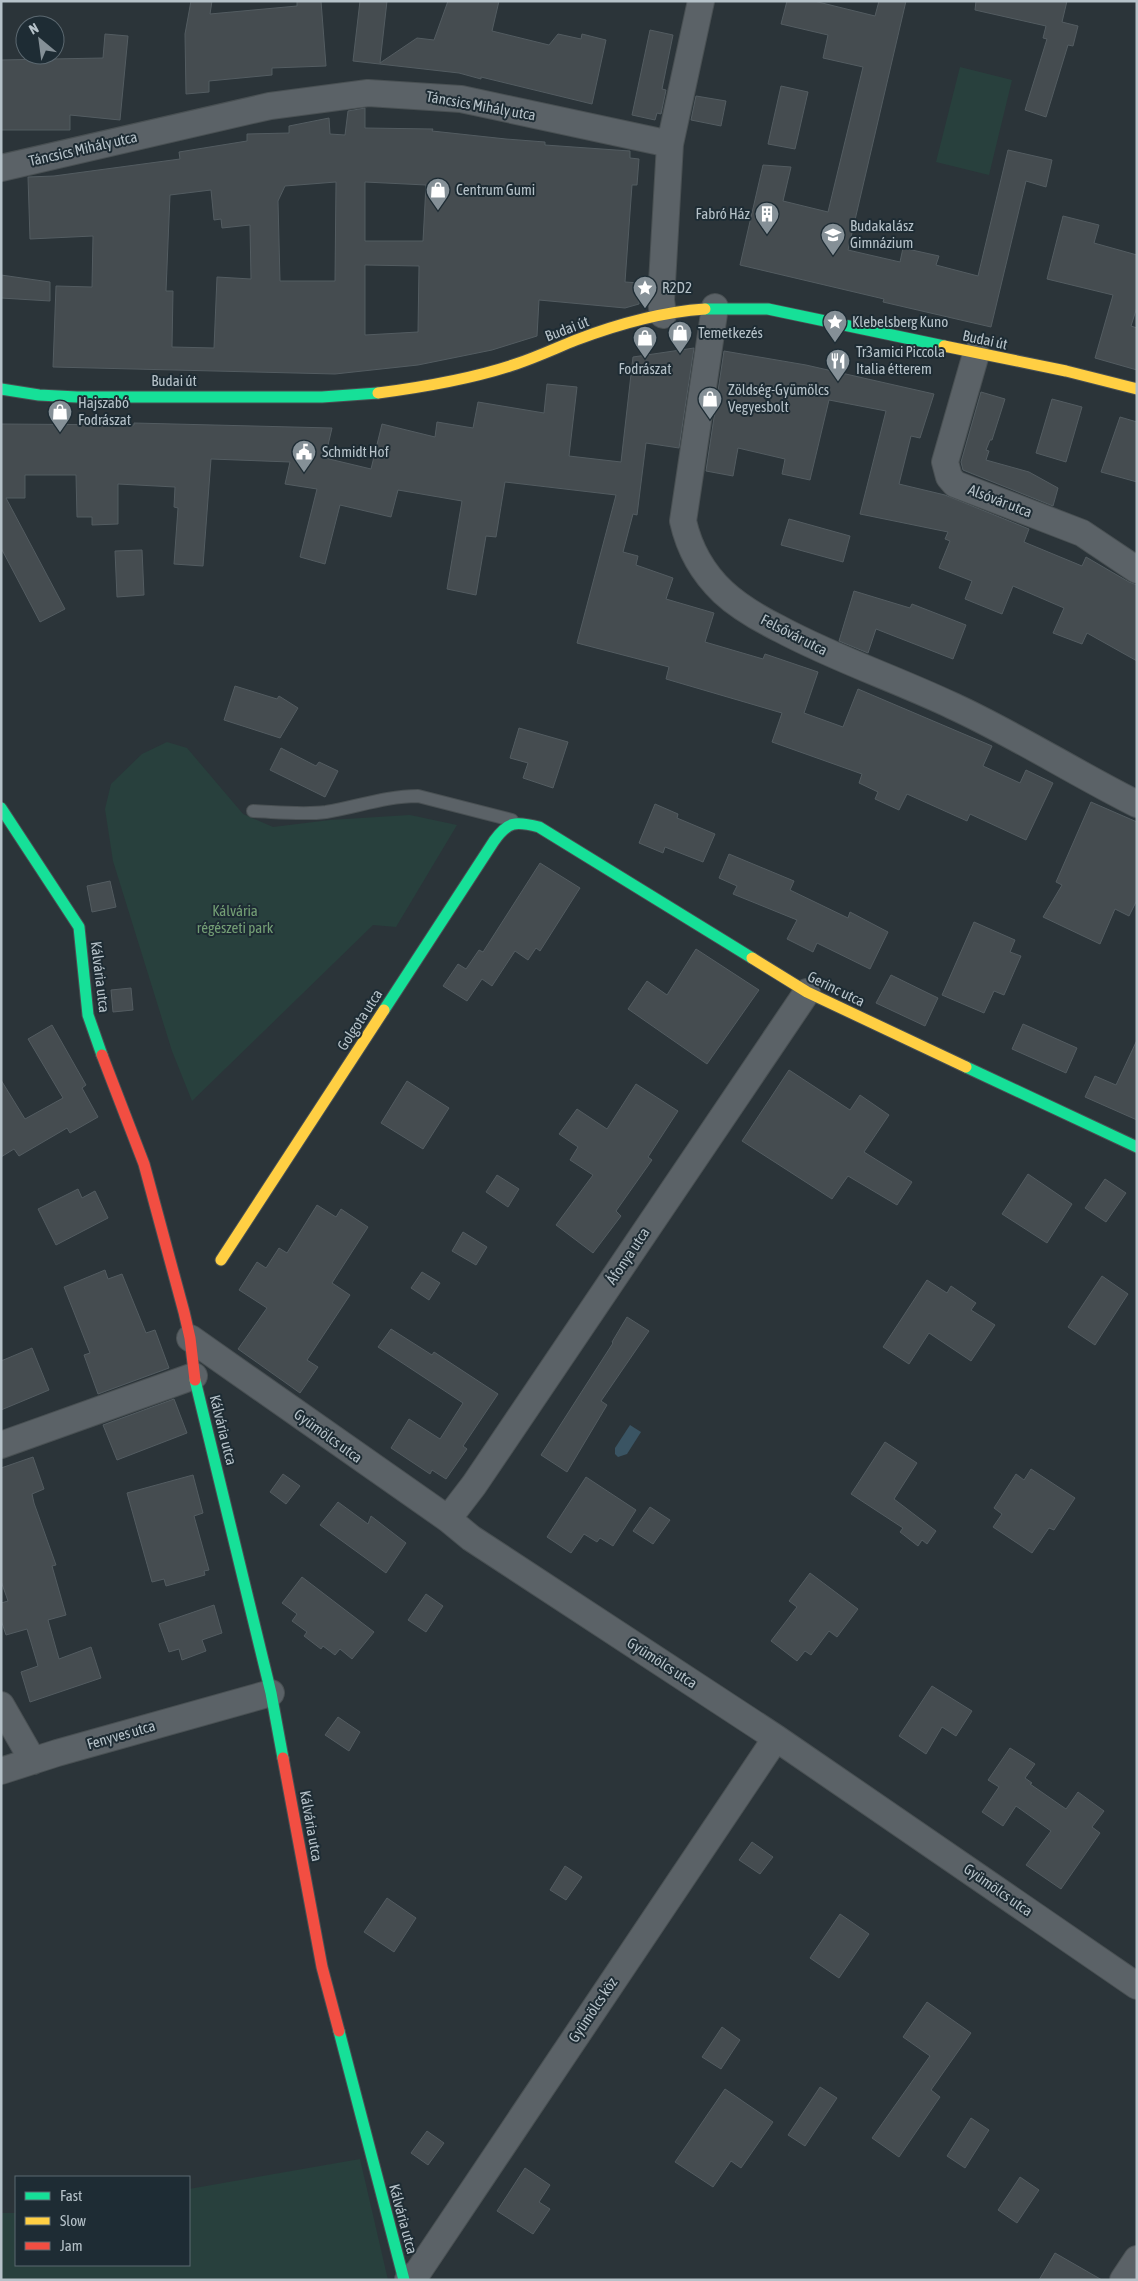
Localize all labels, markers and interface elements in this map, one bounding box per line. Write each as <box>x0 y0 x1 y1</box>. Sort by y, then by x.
north arrow <box>15 15 65 65</box>
text: N <box>26 20 41 38</box>
street label: Táncsics Mihály utca <box>425 88 537 123</box>
street label: Táncsics Mihály utca <box>27 128 139 169</box>
shop icon: Centrum Gumi <box>425 177 451 211</box>
place label: Centrum Gumi <box>456 181 535 198</box>
building icon: Fabró Ház <box>754 201 780 235</box>
place label: Fabró Ház <box>696 205 751 222</box>
place label: Budakalász Gimnázium <box>850 217 914 251</box>
school or university icon: Budakalász Gimnázium <box>820 222 846 256</box>
place icon: R2D2 <box>632 275 658 309</box>
place label: R2D2 <box>662 279 692 296</box>
place icon: Klebelsberg Kuno <box>822 309 848 343</box>
street label: Budai út <box>543 312 591 345</box>
place label: Klebelsberg Kuno <box>852 313 948 330</box>
shop icon: Temetkezés <box>667 320 693 354</box>
place label: Temetkezés <box>698 324 763 341</box>
shop icon: Fodrászat <box>632 325 658 359</box>
street label: Budai út <box>961 326 1009 353</box>
place label: Tr3amici Piccola Italia étterem <box>856 343 945 377</box>
restaurant icon: Tr3amici Piccola Italia étterem <box>825 348 851 382</box>
place label: Fodrászat <box>619 360 672 377</box>
street label: Budai út <box>151 372 197 389</box>
place label: Zöldség-Gyümölcs Vegyesbolt <box>728 381 829 415</box>
shop icon: Zöldség-Gyümölcs Vegyesbolt <box>697 386 723 420</box>
place label: Hajszabó Fodrászat <box>78 394 131 428</box>
shop icon: Hajszabó Fodrászat <box>47 399 73 433</box>
public building icon: Schmidt Hof <box>291 439 317 473</box>
place label: Schmidt Hof <box>322 443 389 460</box>
street label: Alsóvár utca <box>966 481 1034 520</box>
street label: Felsővár utca <box>758 611 830 659</box>
park label: Kálvária régészeti park <box>197 902 274 936</box>
street label: Kálvária utca <box>88 940 113 1014</box>
street label: Gerinc utca <box>805 967 868 1010</box>
street label: Golgota utca <box>334 986 386 1053</box>
street label: Áfonya utca <box>602 1224 653 1287</box>
street label: Kálvária utca <box>207 1393 240 1467</box>
street label: Gyümölcs utca <box>291 1405 366 1466</box>
street label: Gyümölcs utca <box>624 1634 700 1691</box>
street label: Fenyves utca <box>85 1717 157 1752</box>
street label: Kálvária utca <box>297 1789 326 1863</box>
street label: Gyümölcs utca <box>961 1860 1036 1919</box>
street label: Gyümölcs köz <box>565 1974 621 2045</box>
legend <box>15 2176 190 2266</box>
street label: Kálvária utca <box>386 2182 421 2256</box>
text: Fast <box>60 2187 82 2204</box>
text: Slow <box>60 2212 86 2229</box>
text: Jam <box>60 2237 83 2254</box>

